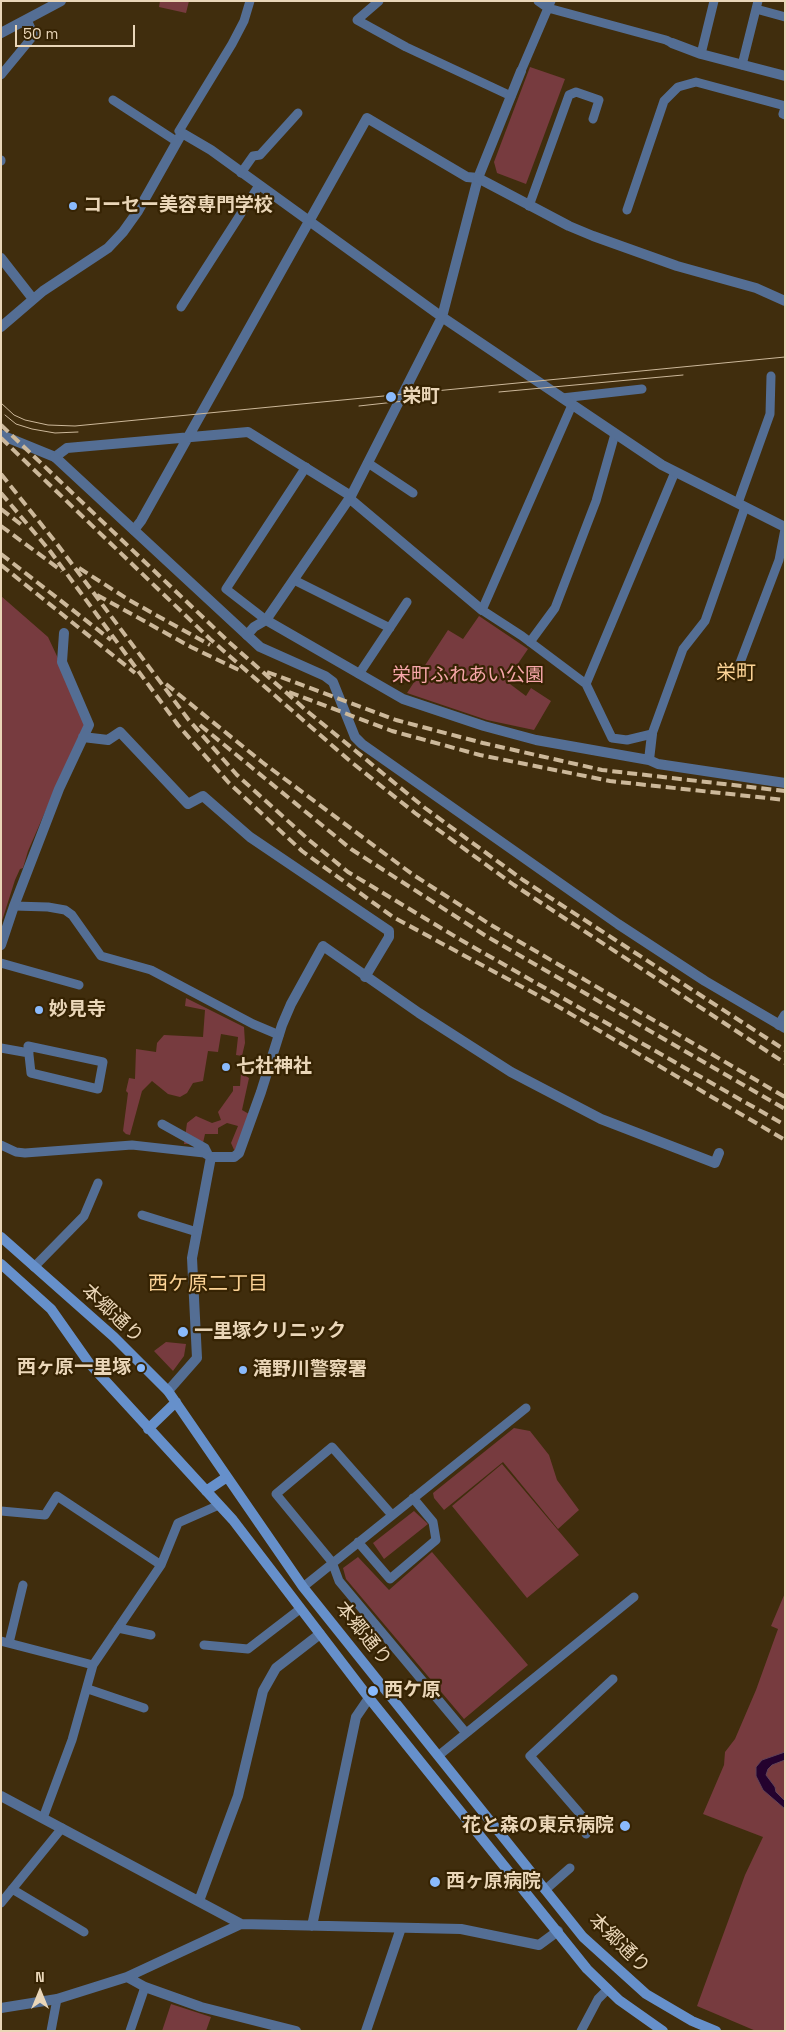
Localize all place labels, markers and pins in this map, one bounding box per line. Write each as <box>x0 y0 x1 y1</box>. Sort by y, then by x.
place label: コーセー美容専門学校 <box>83 195 273 217</box>
marker: コーセー美容専門学校 <box>67 200 79 212</box>
place label: 栄町 <box>402 386 440 408</box>
marker: 栄町 <box>384 390 398 404</box>
place label: 妙見寺 <box>49 999 106 1021</box>
marker: 妙見寺 <box>33 1004 45 1016</box>
place label: 七社神社 <box>236 1056 312 1078</box>
marker: 七社神社 <box>220 1061 232 1073</box>
place label: 一里塚クリニック <box>194 1321 346 1343</box>
marker: 一里塚クリニック <box>176 1325 190 1339</box>
place label: 西ヶ原一里塚 <box>17 1357 131 1379</box>
place label: 滝野川警察署 <box>253 1359 367 1381</box>
marker: 西ヶ原一里塚 <box>135 1362 147 1374</box>
marker: 滝野川警察署 <box>237 1364 249 1376</box>
place label: 西ケ原 <box>384 1680 441 1702</box>
marker: 西ケ原 <box>366 1684 380 1698</box>
place label: 花と森の東京病院 <box>462 1815 614 1837</box>
marker: 花と森の東京病院 <box>618 1819 632 1833</box>
place label: 西ヶ原病院 <box>446 1871 541 1893</box>
marker: 西ヶ原病院 <box>428 1875 442 1889</box>

